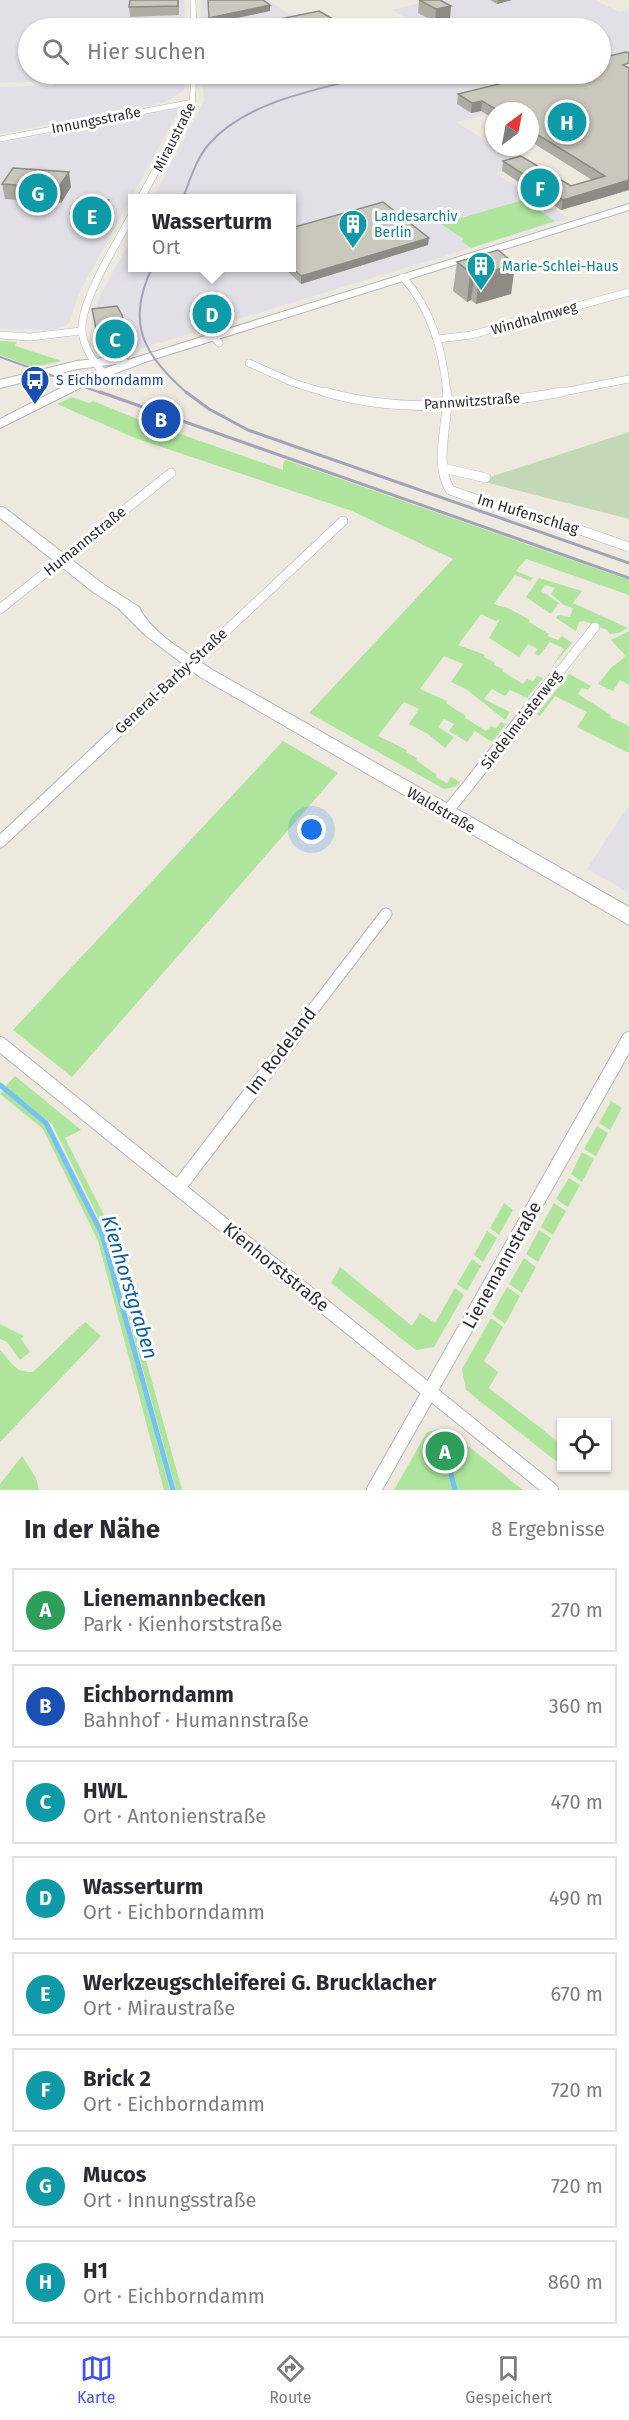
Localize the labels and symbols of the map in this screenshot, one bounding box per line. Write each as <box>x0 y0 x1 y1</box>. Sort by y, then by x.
street label: Miraustraße <box>150 100 199 175</box>
pin: H <box>548 100 586 144</box>
north arrow <box>485 102 539 156</box>
street label: Innungsstraße <box>50 104 142 137</box>
pin: F <box>520 166 560 210</box>
pin: G <box>18 170 57 216</box>
pin: E <box>72 194 112 238</box>
building icon: Landesarchiv Berlin <box>337 208 369 250</box>
place label: Landesarchiv Berlin <box>374 208 457 241</box>
building icon: Marie-Schlei-Haus <box>465 250 497 292</box>
place label: Marie-Schlei-Haus <box>502 258 619 275</box>
pin: D <box>192 292 232 336</box>
street label: Windhalmweg <box>489 298 580 339</box>
pin: C <box>96 316 134 362</box>
bus stop icon: S Eichborndamm <box>19 364 51 406</box>
place label: S Eichborndamm <box>56 372 164 389</box>
street label: Pannwitzstraße <box>423 390 521 413</box>
pin: B <box>142 396 180 442</box>
street label: Im Hufenschlag <box>475 490 581 538</box>
street label: Humannstraße <box>40 502 130 580</box>
street label: General-Barby-Straße <box>111 624 231 738</box>
street label: Siedelmeisterweg <box>477 667 565 773</box>
street label: Waldstraße <box>404 783 478 837</box>
your location <box>297 815 326 844</box>
street label: Im Rodeland <box>241 1003 321 1099</box>
street label: Lienemannstraße <box>458 1198 546 1332</box>
water label: Kienhorstgraben <box>97 1212 163 1362</box>
street label: Kienhorststraße <box>218 1217 334 1317</box>
pin: A <box>426 1428 464 1474</box>

